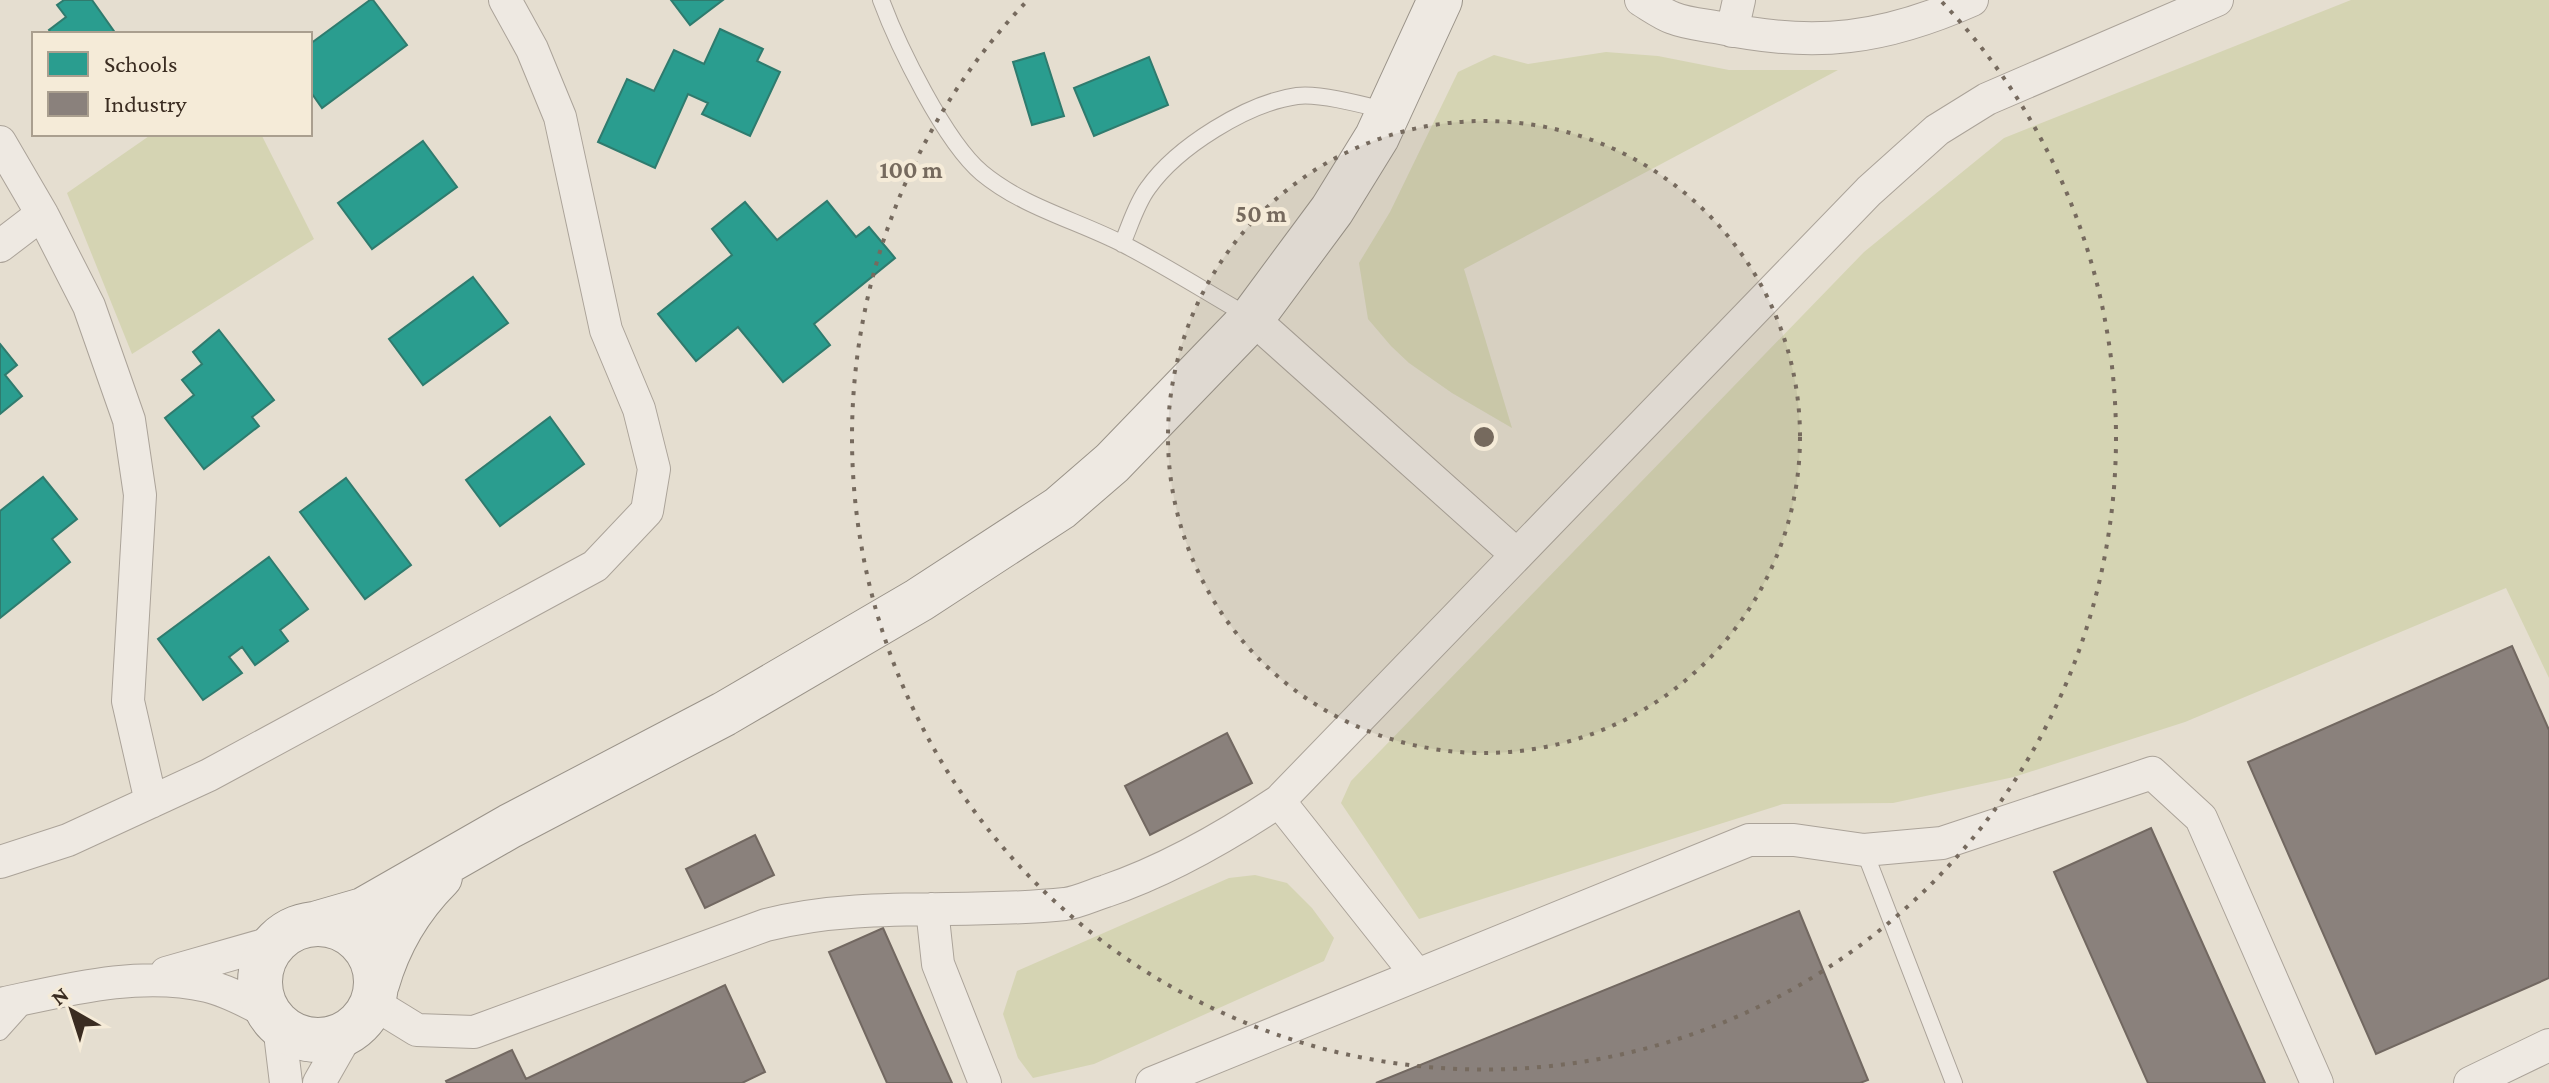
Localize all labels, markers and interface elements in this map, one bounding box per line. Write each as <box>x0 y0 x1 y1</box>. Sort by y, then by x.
legend <box>32 32 312 136</box>
text: Schools <box>104 50 178 77</box>
text: Industry <box>104 90 187 117</box>
text: 100 m <box>879 156 943 183</box>
text: 50 m <box>1235 200 1287 227</box>
centre of rings <box>1470 423 1498 451</box>
north arrow <box>32 971 112 1051</box>
text: N <box>46 981 73 1010</box>

